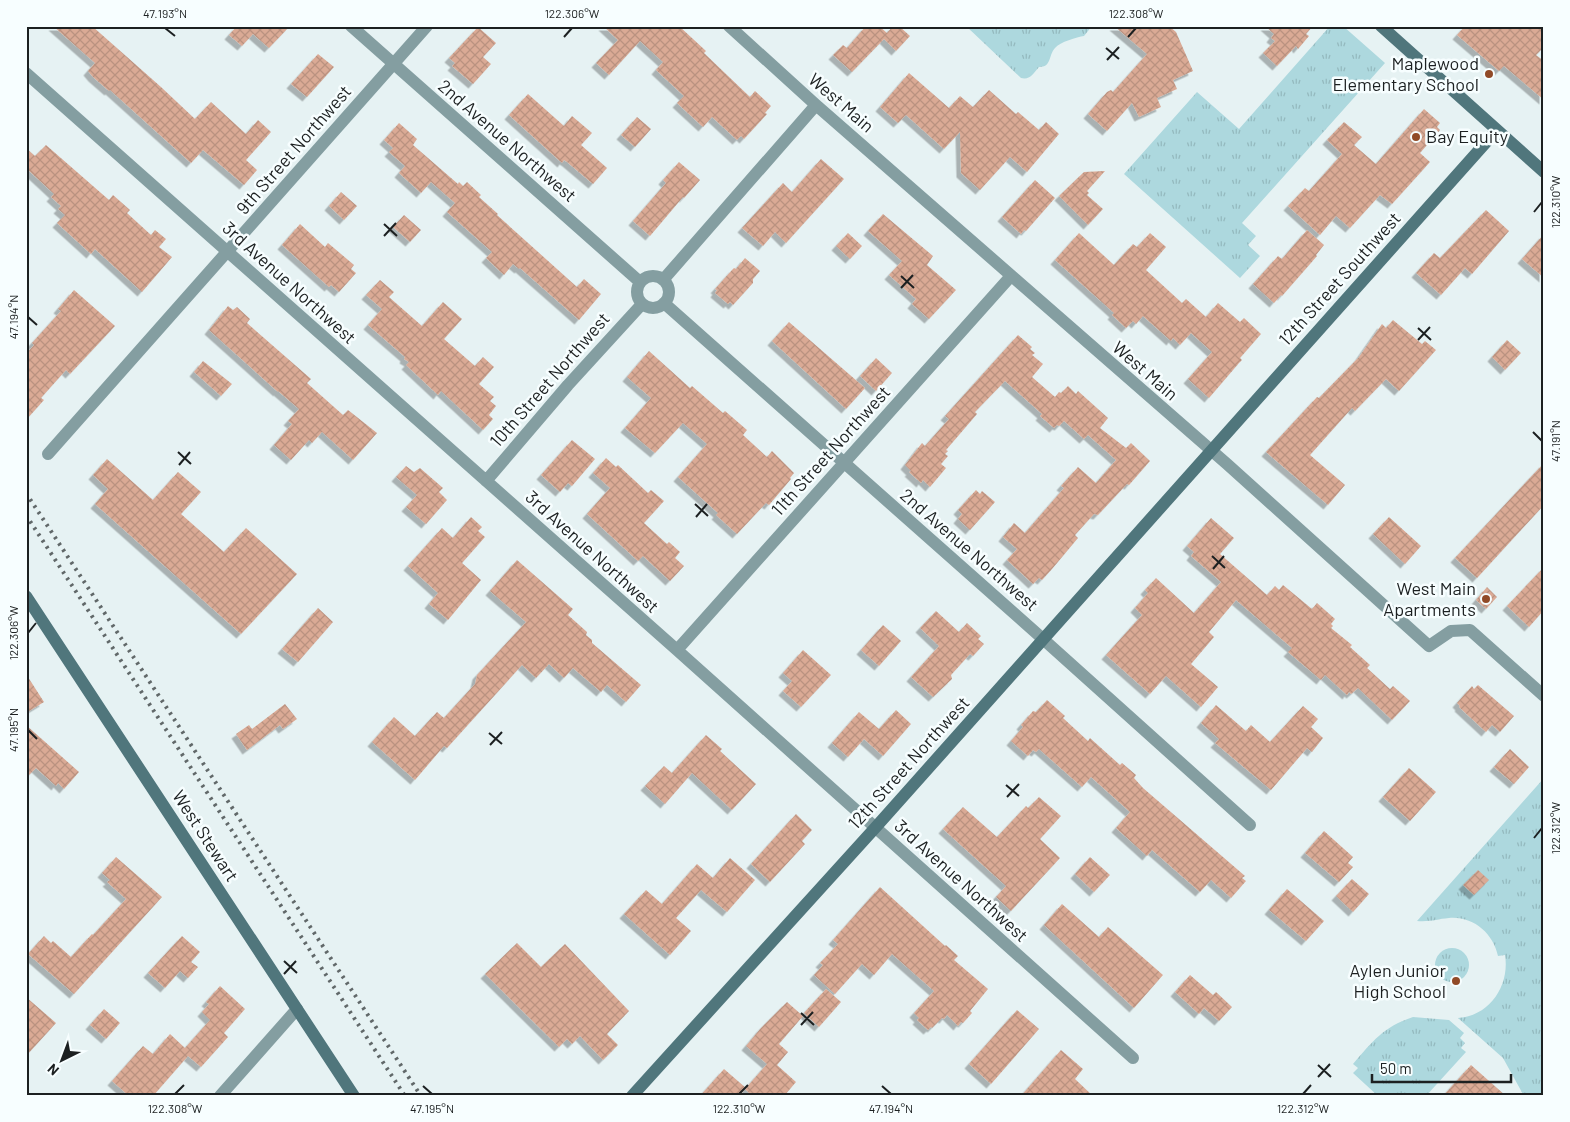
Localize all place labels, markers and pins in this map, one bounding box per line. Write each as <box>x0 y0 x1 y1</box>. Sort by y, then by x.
place label: Maplewood Elementary School <box>1332 52 1479 95</box>
marker: Maplewood Elementary School <box>1483 68 1495 80</box>
place label: Bay Equity <box>1426 125 1508 147</box>
marker: Bay Equity <box>1410 131 1422 143</box>
place label: West Main Apartments <box>1383 577 1476 620</box>
marker: West Main Apartments <box>1480 593 1492 605</box>
place label: Aylen Junior High School <box>1350 959 1446 1002</box>
marker: Aylen Junior High School <box>1450 975 1462 987</box>

